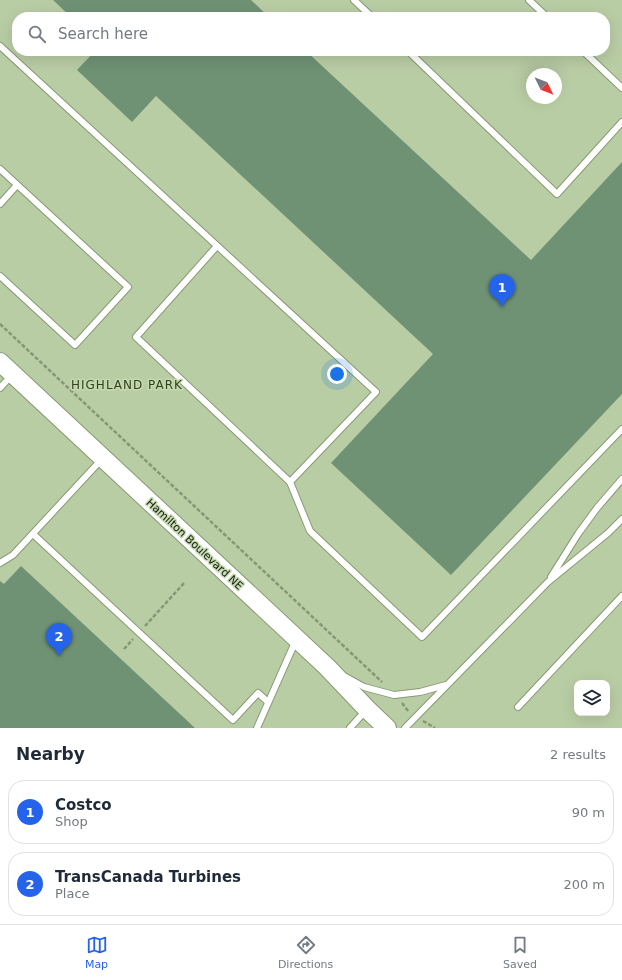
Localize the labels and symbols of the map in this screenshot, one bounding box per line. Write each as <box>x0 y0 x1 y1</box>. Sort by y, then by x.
north arrow <box>526 68 562 104</box>
pin: 1 <box>489 274 515 307</box>
your location <box>327 364 347 384</box>
district label: HIGHLAND PARK <box>71 378 183 392</box>
street label: Hamilton Boulevard NE <box>144 496 246 593</box>
pin: 2 <box>46 623 72 656</box>

